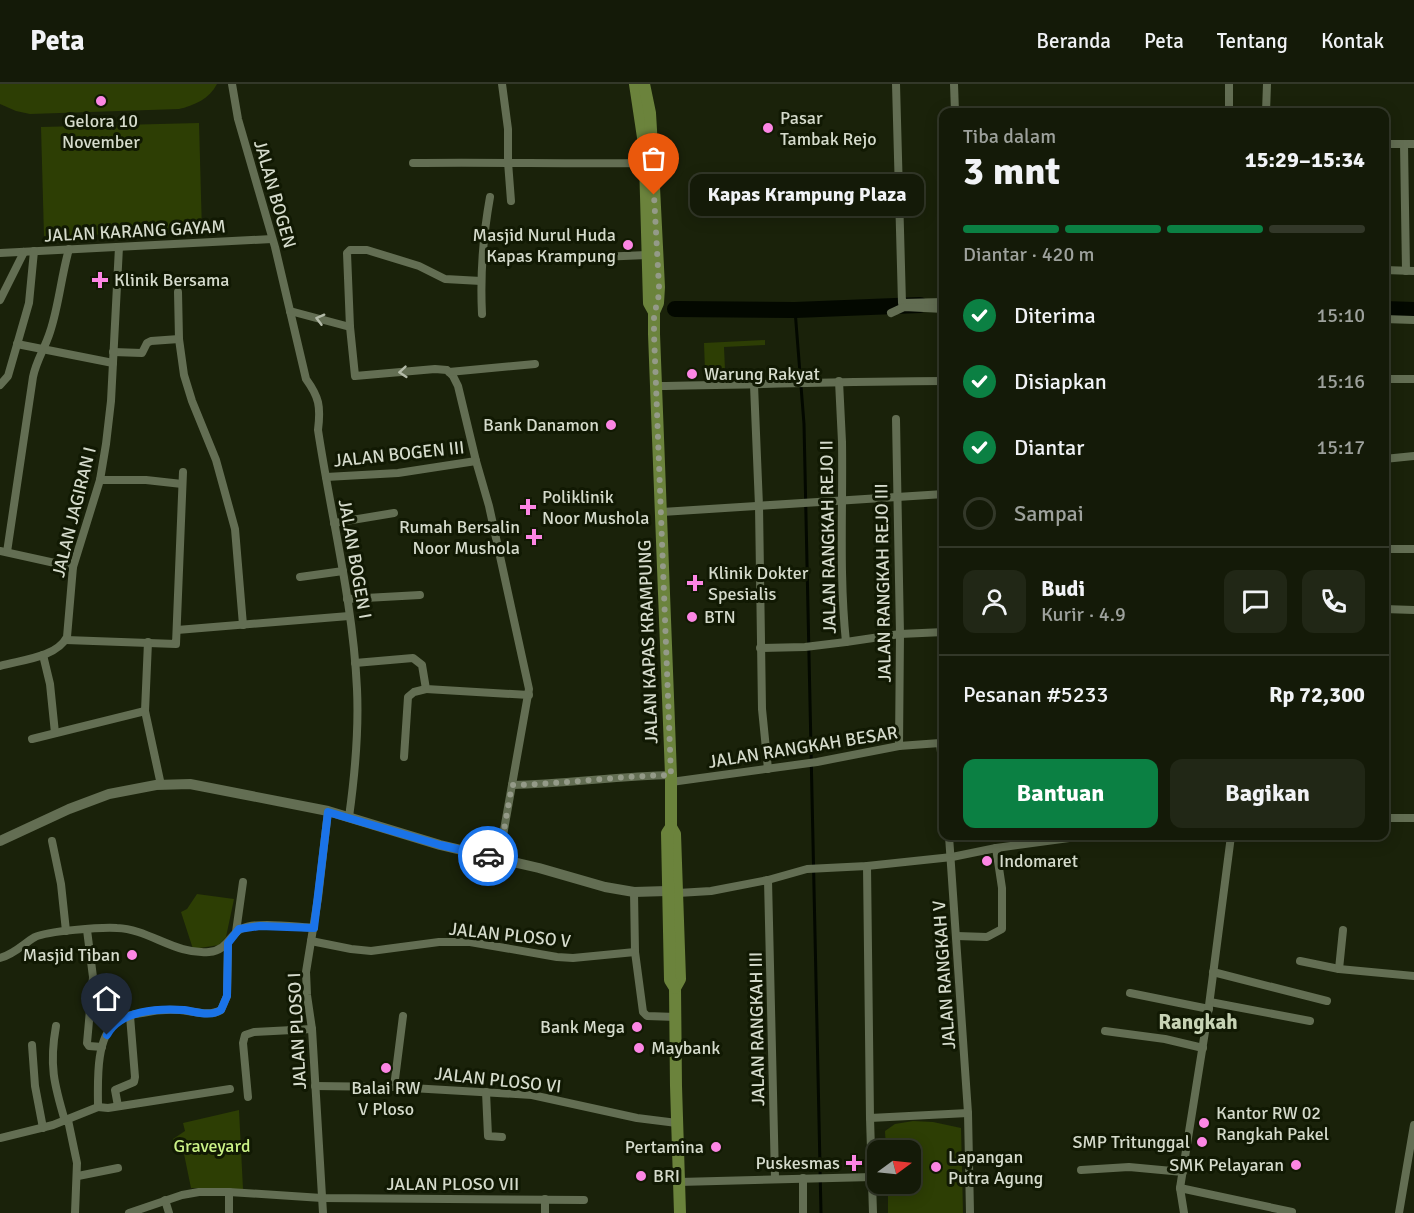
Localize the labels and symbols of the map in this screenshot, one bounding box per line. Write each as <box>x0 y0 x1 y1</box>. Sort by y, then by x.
marker: Gelora 10 November <box>94 94 108 108</box>
place label: Pasar Tambak Rejo <box>780 107 877 150</box>
place label: Gelora 10 November <box>62 110 140 153</box>
marker: Pasar Tambak Rejo <box>761 121 775 135</box>
pin <box>628 133 679 195</box>
street label: JALAN BOGEN <box>249 137 301 251</box>
callout: Kapas Krampung Plaza <box>690 174 924 216</box>
street label: JALAN KARANG GAYAM <box>44 215 226 247</box>
place label: Masjid Nurul Huda Kapas Krampung <box>473 224 616 267</box>
marker: Masjid Nurul Huda Kapas Krampung <box>621 238 635 252</box>
place label: Klinik Bersama <box>114 269 230 291</box>
marker: Klinik Bersama <box>91 271 109 289</box>
one-way arrow <box>315 314 326 326</box>
place label: Warung Rakyat <box>704 363 820 385</box>
one-way arrow <box>398 365 407 378</box>
marker: Warung Rakyat <box>685 367 699 381</box>
place label: Bank Danamon <box>483 414 599 436</box>
marker: Bank Danamon <box>604 418 618 432</box>
street label: JALAN BOGEN III <box>332 436 466 472</box>
street label: JALAN RANGKAH REJO II <box>815 440 841 634</box>
street label: JALAN JAGIRAN I <box>47 444 101 580</box>
street label: JALAN RANGKAH REJO III <box>870 483 896 683</box>
place label: Poliklinik Noor Mushola <box>542 486 649 529</box>
street label: JALAN BOGEN I <box>334 498 376 620</box>
marker: Poliklinik Noor Mushola <box>519 498 537 516</box>
place label: Rumah Bersalin Noor Mushola <box>399 516 520 559</box>
marker: Rumah Bersalin Noor Mushola <box>525 528 543 546</box>
street label: JALAN KAPAS KRAMPUNG <box>633 540 663 744</box>
place label: Klinik Dokter Spesialis <box>708 562 809 605</box>
marker: Klinik Dokter Spesialis <box>686 574 704 592</box>
place label: BTN <box>704 606 736 628</box>
marker: BTN <box>685 610 699 624</box>
street label: JALAN RANGKAH BESAR <box>707 721 899 773</box>
courier <box>458 826 518 886</box>
place label: Indomaret <box>999 850 1078 872</box>
marker: Indomaret <box>980 854 994 868</box>
street label: JALAN RANGKAH V <box>928 899 960 1050</box>
street label: JALAN PLOSO V <box>448 918 573 952</box>
place label: Masjid Tiban <box>23 944 120 966</box>
marker: Masjid Tiban <box>125 948 139 962</box>
street label: JALAN RANGKAH III <box>745 952 769 1106</box>
street label: JALAN PLOSO I <box>283 972 311 1090</box>
pin <box>81 973 132 1035</box>
district label: Rangkah <box>1158 1009 1238 1035</box>
place label: Bank Mega <box>540 1016 625 1038</box>
marker: Bank Mega <box>630 1020 644 1034</box>
place label: Maybank <box>651 1037 720 1059</box>
marker: Maybank <box>632 1041 646 1055</box>
marker: Balai RW V Ploso <box>379 1061 393 1075</box>
street label: JALAN PLOSO VI <box>433 1062 563 1098</box>
place label: Balai RW V Ploso <box>351 1077 421 1120</box>
place label: Kantor RW 02 Rangkah Pakel <box>1216 1102 1329 1145</box>
marker: Kantor RW 02 Rangkah Pakel <box>1197 1116 1211 1130</box>
place label: SMP Tritunggal <box>1072 1131 1190 1153</box>
park label: Graveyard <box>174 1135 250 1157</box>
marker: SMP Tritunggal <box>1195 1135 1209 1149</box>
place label: Pertamina <box>625 1136 704 1158</box>
marker: Pertamina <box>709 1140 723 1154</box>
north arrow <box>867 1140 921 1194</box>
place label: Lapangan Putra Agung <box>948 1146 1043 1189</box>
place label: Puskesmas <box>755 1152 840 1174</box>
marker: Puskesmas <box>845 1154 863 1172</box>
place label: SMK Pelayaran <box>1169 1154 1284 1176</box>
marker: SMK Pelayaran <box>1289 1158 1303 1172</box>
marker: Lapangan Putra Agung <box>929 1160 943 1174</box>
place label: BRI <box>653 1165 680 1187</box>
marker: BRI <box>634 1169 648 1183</box>
street label: JALAN PLOSO VII <box>387 1173 519 1195</box>

